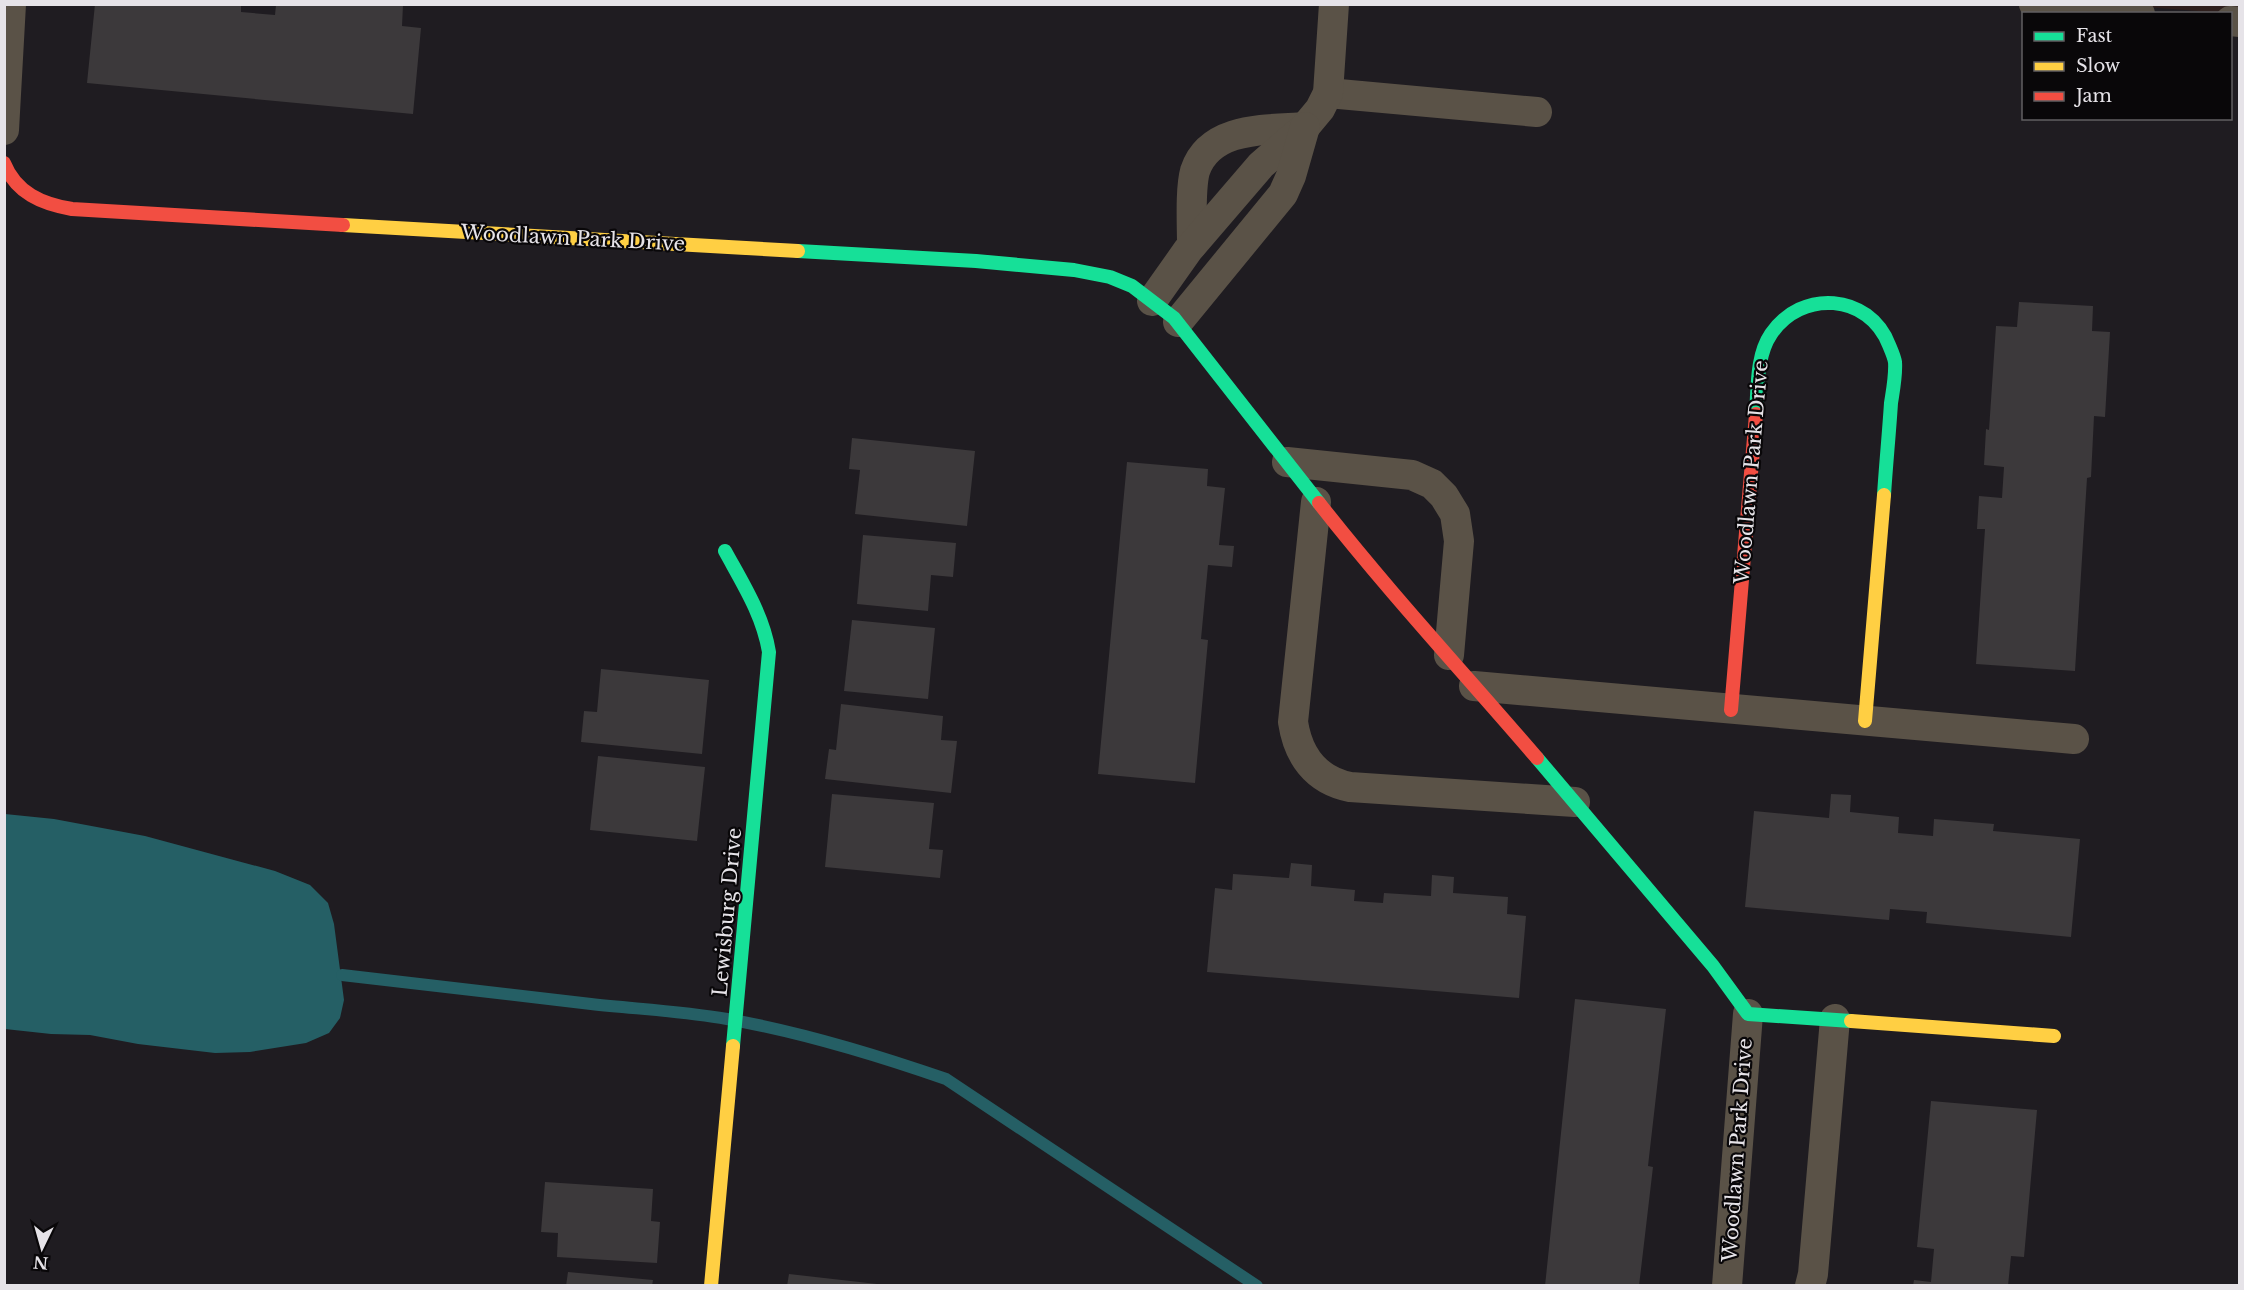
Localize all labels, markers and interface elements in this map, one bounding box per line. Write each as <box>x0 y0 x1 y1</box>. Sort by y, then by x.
legend <box>2022 12 2232 120</box>
text: Fast <box>2076 25 2113 47</box>
text: Slow <box>2076 55 2121 77</box>
text: Jam <box>2074 85 2112 107</box>
street label: Woodlawn Park Drive <box>459 220 686 256</box>
street label: Woodlawn Park Drive <box>1729 359 1773 586</box>
street label: Lewisburg Drive <box>708 827 746 997</box>
street label: Woodlawn Park Drive <box>1717 1037 1757 1264</box>
north arrow <box>12 1218 72 1278</box>
text: N <box>32 1252 49 1274</box>

